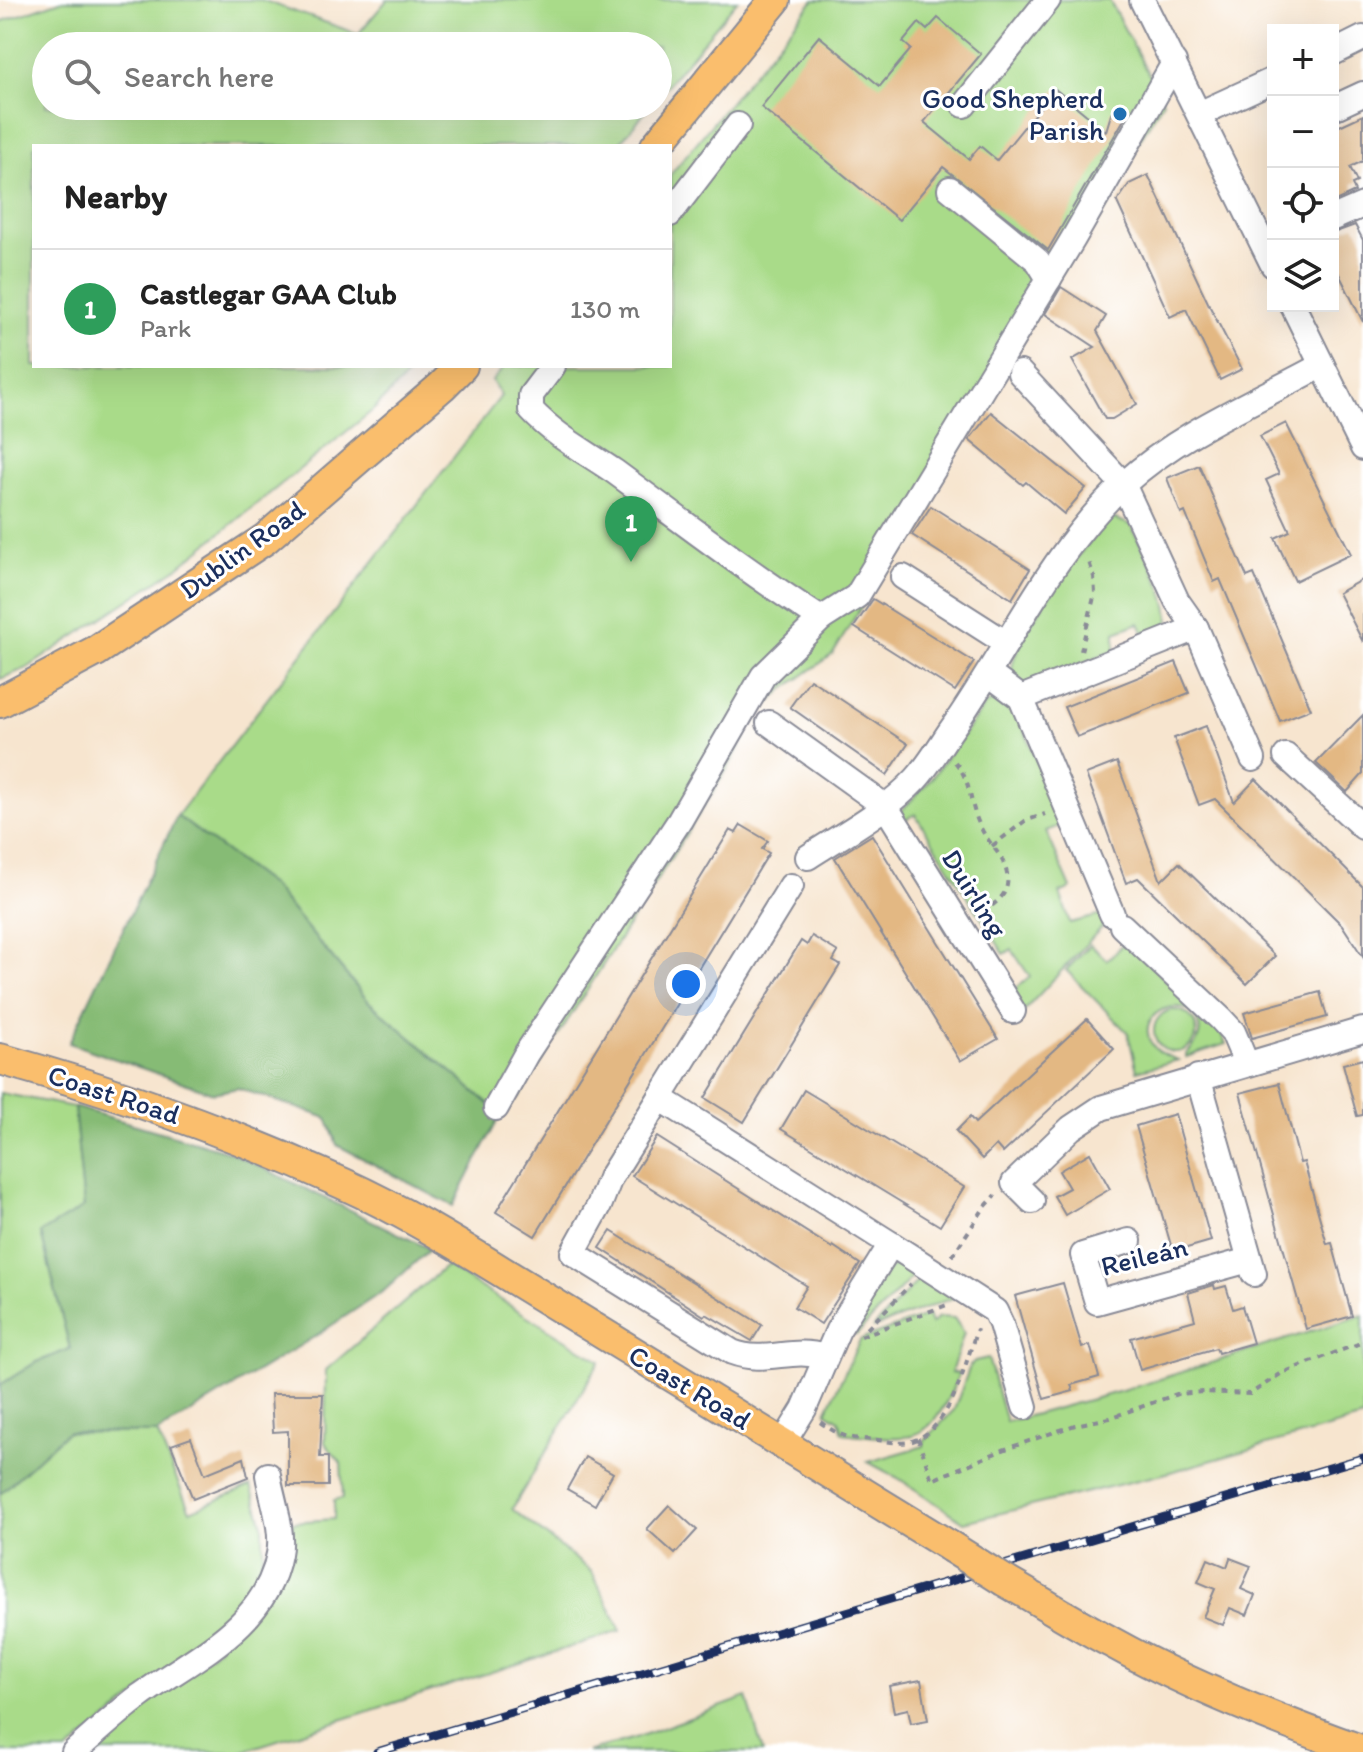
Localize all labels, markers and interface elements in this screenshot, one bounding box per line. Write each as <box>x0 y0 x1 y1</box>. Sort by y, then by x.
map controls <box>1267 24 1339 312</box>
button: + <box>1267 24 1339 96</box>
search box <box>32 32 672 120</box>
icon: search <box>60 54 104 98</box>
text: Search here <box>124 58 274 95</box>
place label: Good Shepherd Parish <box>922 81 1104 147</box>
button: − <box>1267 96 1339 168</box>
marker: Good Shepherd Parish <box>1111 105 1129 123</box>
button: locate <box>1267 168 1339 240</box>
text: Nearby <box>64 176 167 217</box>
button: layers <box>1267 240 1339 312</box>
text: Castlegar GAA Club <box>140 275 397 312</box>
text: 1 <box>84 293 96 325</box>
text: 130 m <box>570 293 640 325</box>
text: Park <box>140 312 191 344</box>
street label: Dublin Road <box>173 492 312 606</box>
pin: 1 <box>605 496 657 562</box>
street label: Duirling <box>935 843 1016 944</box>
your location <box>666 964 706 1004</box>
street label: Coast Road <box>44 1057 184 1131</box>
street label: Reileán <box>1097 1229 1191 1283</box>
street label: Coast Road <box>623 1337 757 1437</box>

